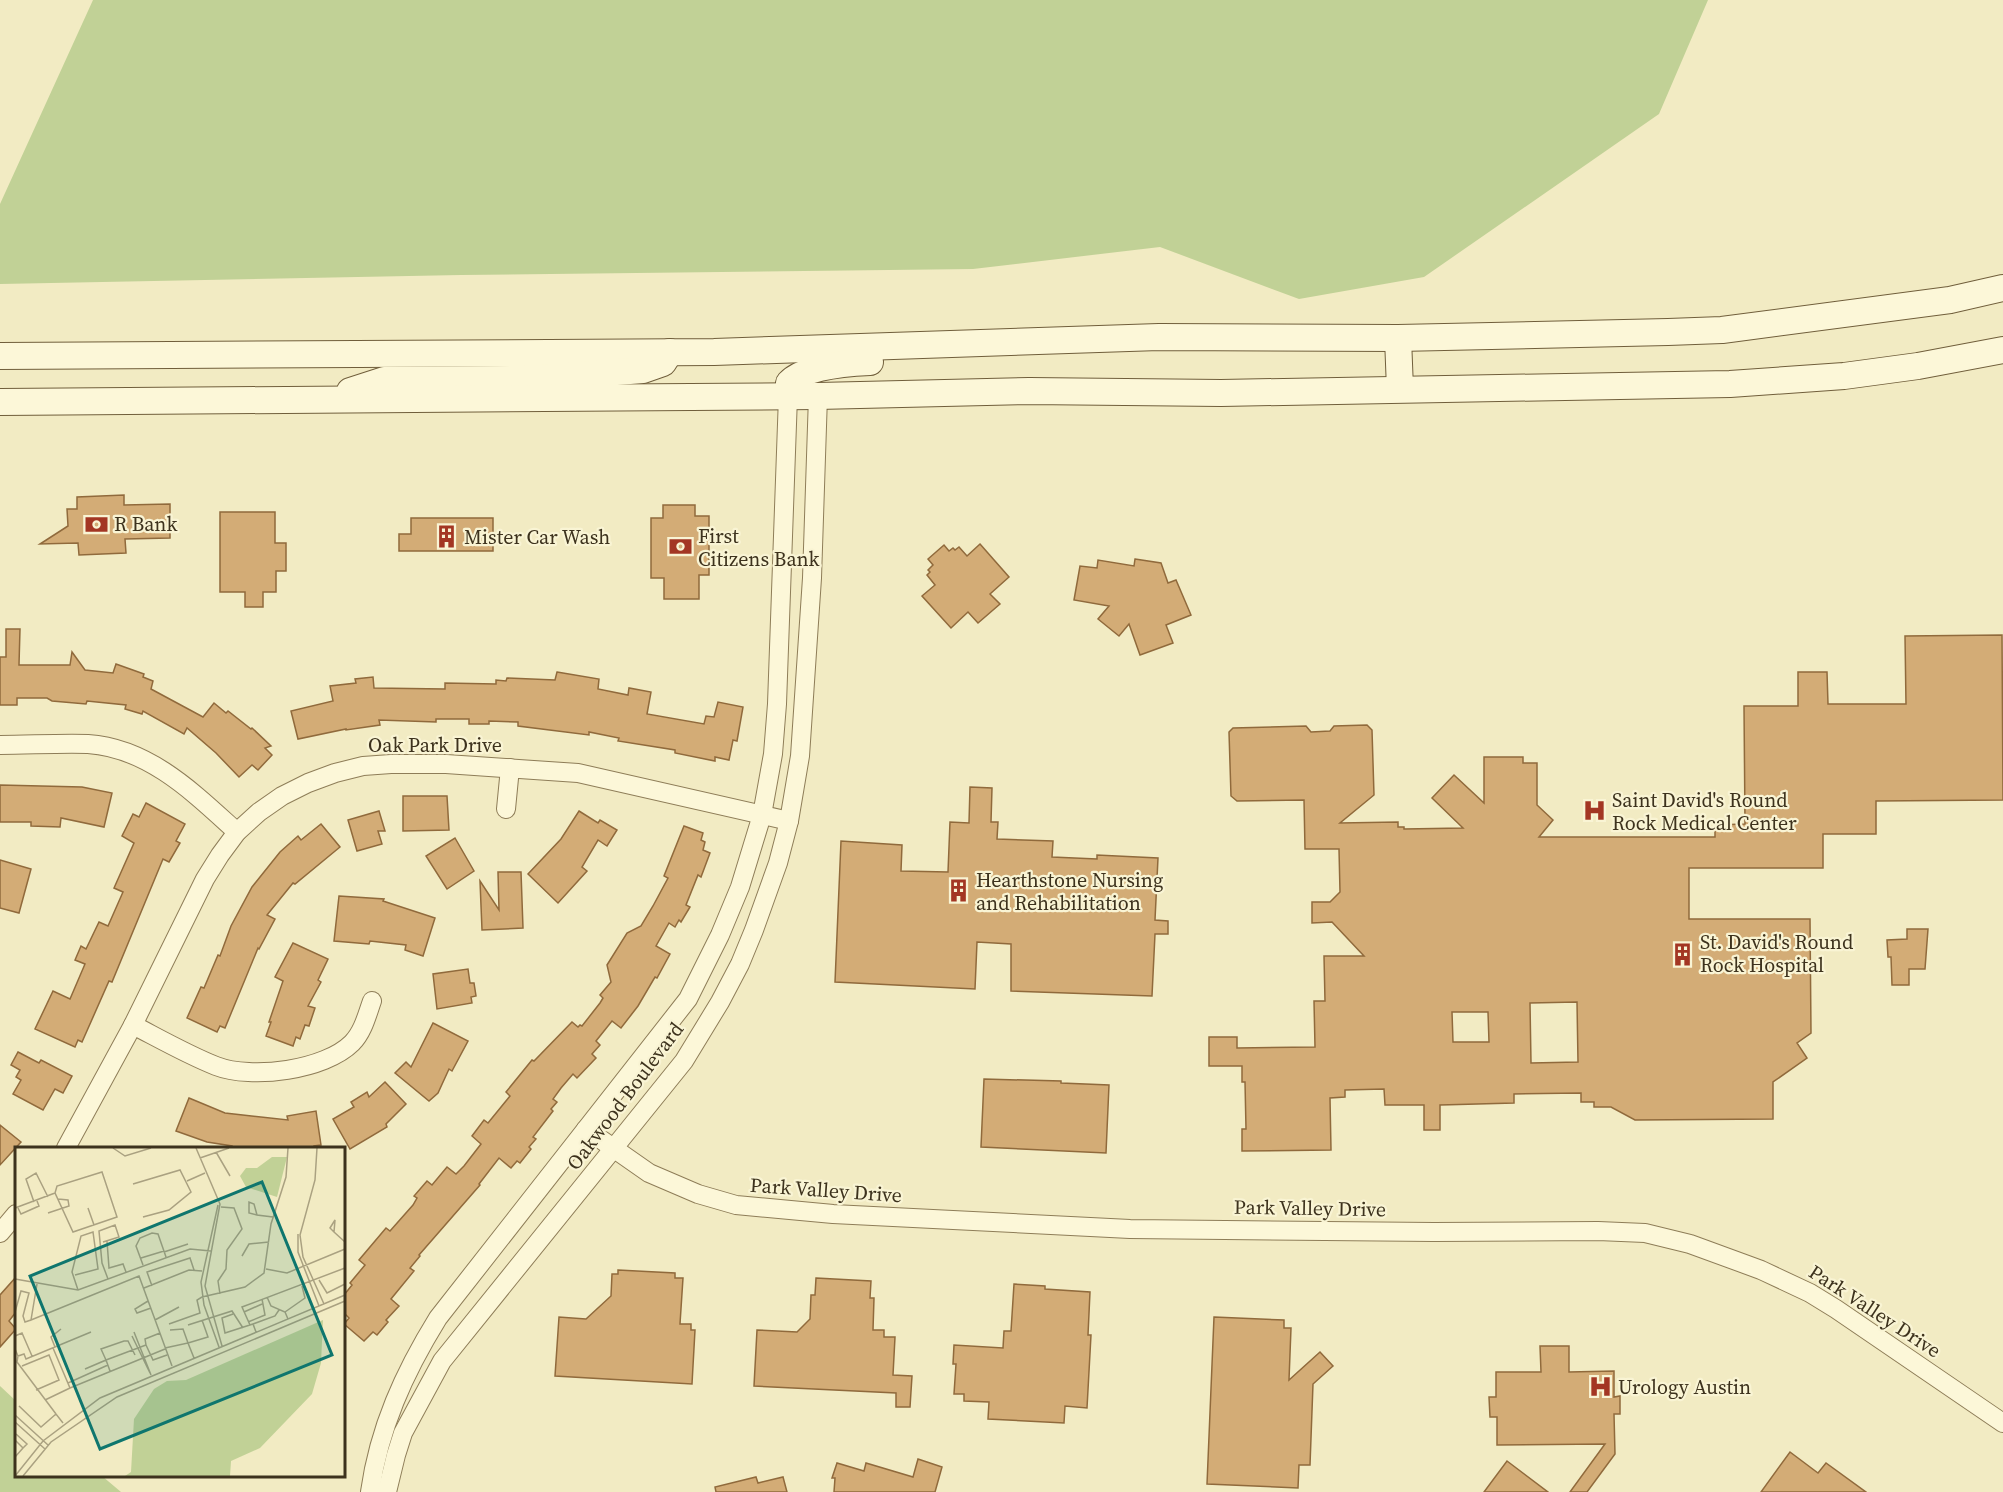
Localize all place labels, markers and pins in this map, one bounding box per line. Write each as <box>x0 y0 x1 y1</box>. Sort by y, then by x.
place label: R Bank <box>114 510 177 538</box>
bank icon: R Bank <box>83 511 109 537</box>
place label: First Citizens Bank <box>698 522 820 573</box>
place label: Mister Car Wash <box>464 523 610 551</box>
building icon: Mister Car Wash <box>433 524 459 550</box>
bank icon: First Citizens Bank <box>667 534 693 560</box>
place label: Saint David's Round Rock Medical Center <box>1612 786 1797 837</box>
hospital icon: Saint David's Round Rock Medical Center <box>1581 798 1607 824</box>
place label: Hearthstone Nursing and Rehabilitation <box>976 866 1163 917</box>
building icon: Hearthstone Nursing and Rehabilitation <box>945 878 971 904</box>
place label: St. David's Round Rock Hospital <box>1700 928 1854 979</box>
building icon: St. David's Round Rock Hospital <box>1669 941 1695 967</box>
place label: Urology Austin <box>1618 1373 1751 1401</box>
hospital icon: Urology Austin <box>1587 1374 1613 1400</box>

